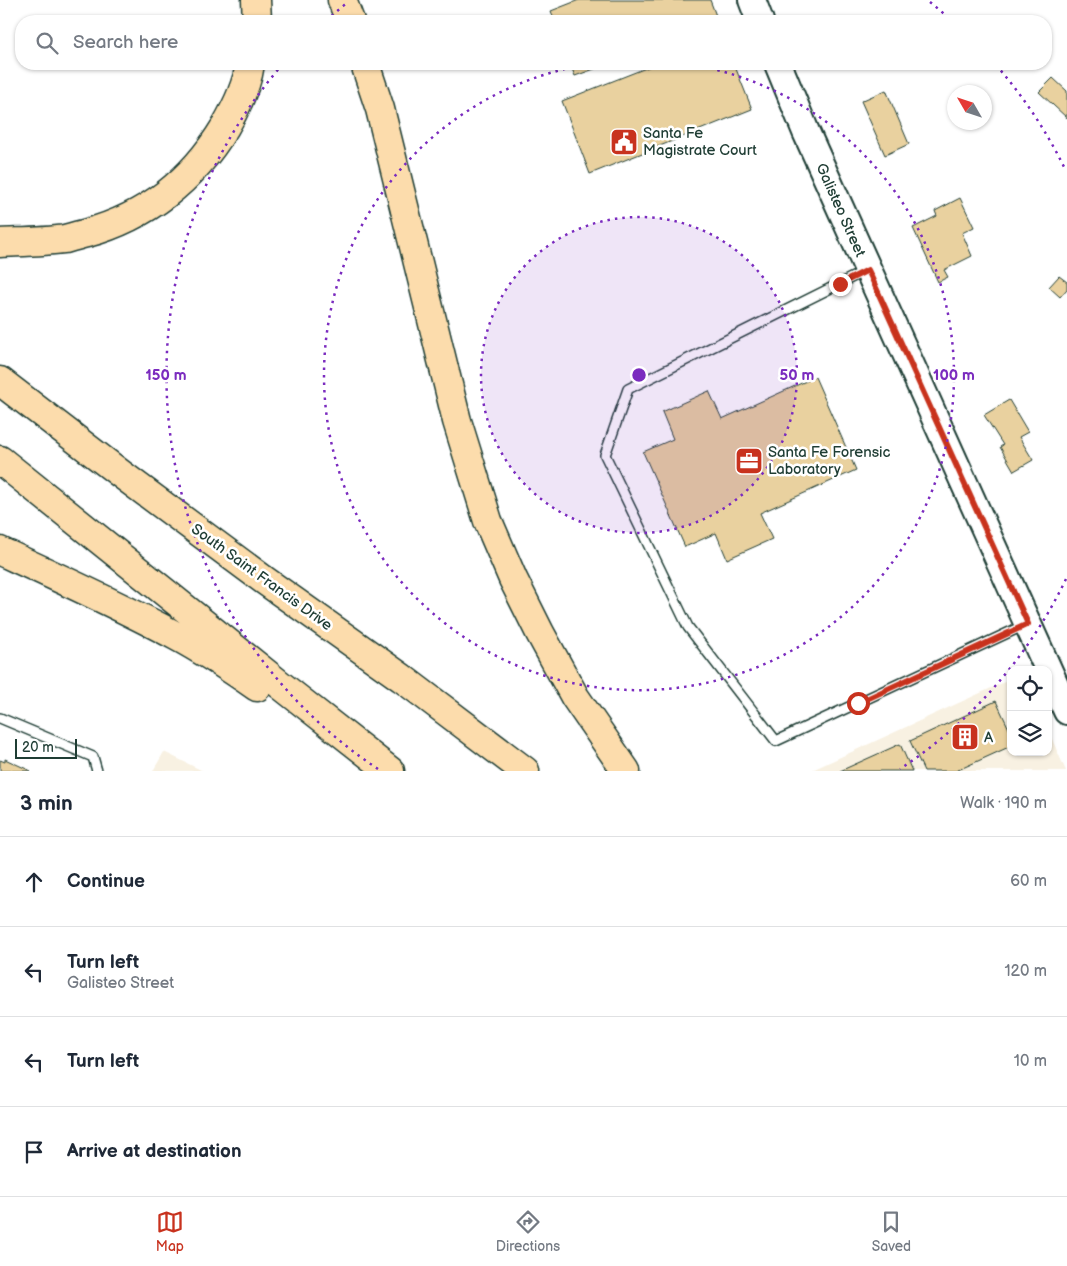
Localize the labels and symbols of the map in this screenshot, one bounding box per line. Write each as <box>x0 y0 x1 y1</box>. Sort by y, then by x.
north arrow <box>947 85 992 130</box>
place label: Santa Fe Magistrate Court <box>643 124 757 160</box>
public building icon: Santa Fe Magistrate Court <box>609 127 639 157</box>
street label: Galisteo Street <box>811 160 870 260</box>
route end <box>829 273 852 296</box>
text: 150 m <box>145 366 187 385</box>
centre of rings <box>630 366 648 384</box>
text: 50 m <box>780 366 815 385</box>
text: 100 m <box>933 366 975 385</box>
place label: Santa Fe Forensic Laboratory <box>768 443 891 479</box>
office icon: Santa Fe Forensic Laboratory <box>734 446 764 476</box>
street label: South Saint Francis Drive <box>187 520 336 635</box>
route start <box>847 692 870 715</box>
building icon: A <box>950 722 980 752</box>
place label: A <box>984 728 994 747</box>
scale bar <box>15 736 78 759</box>

